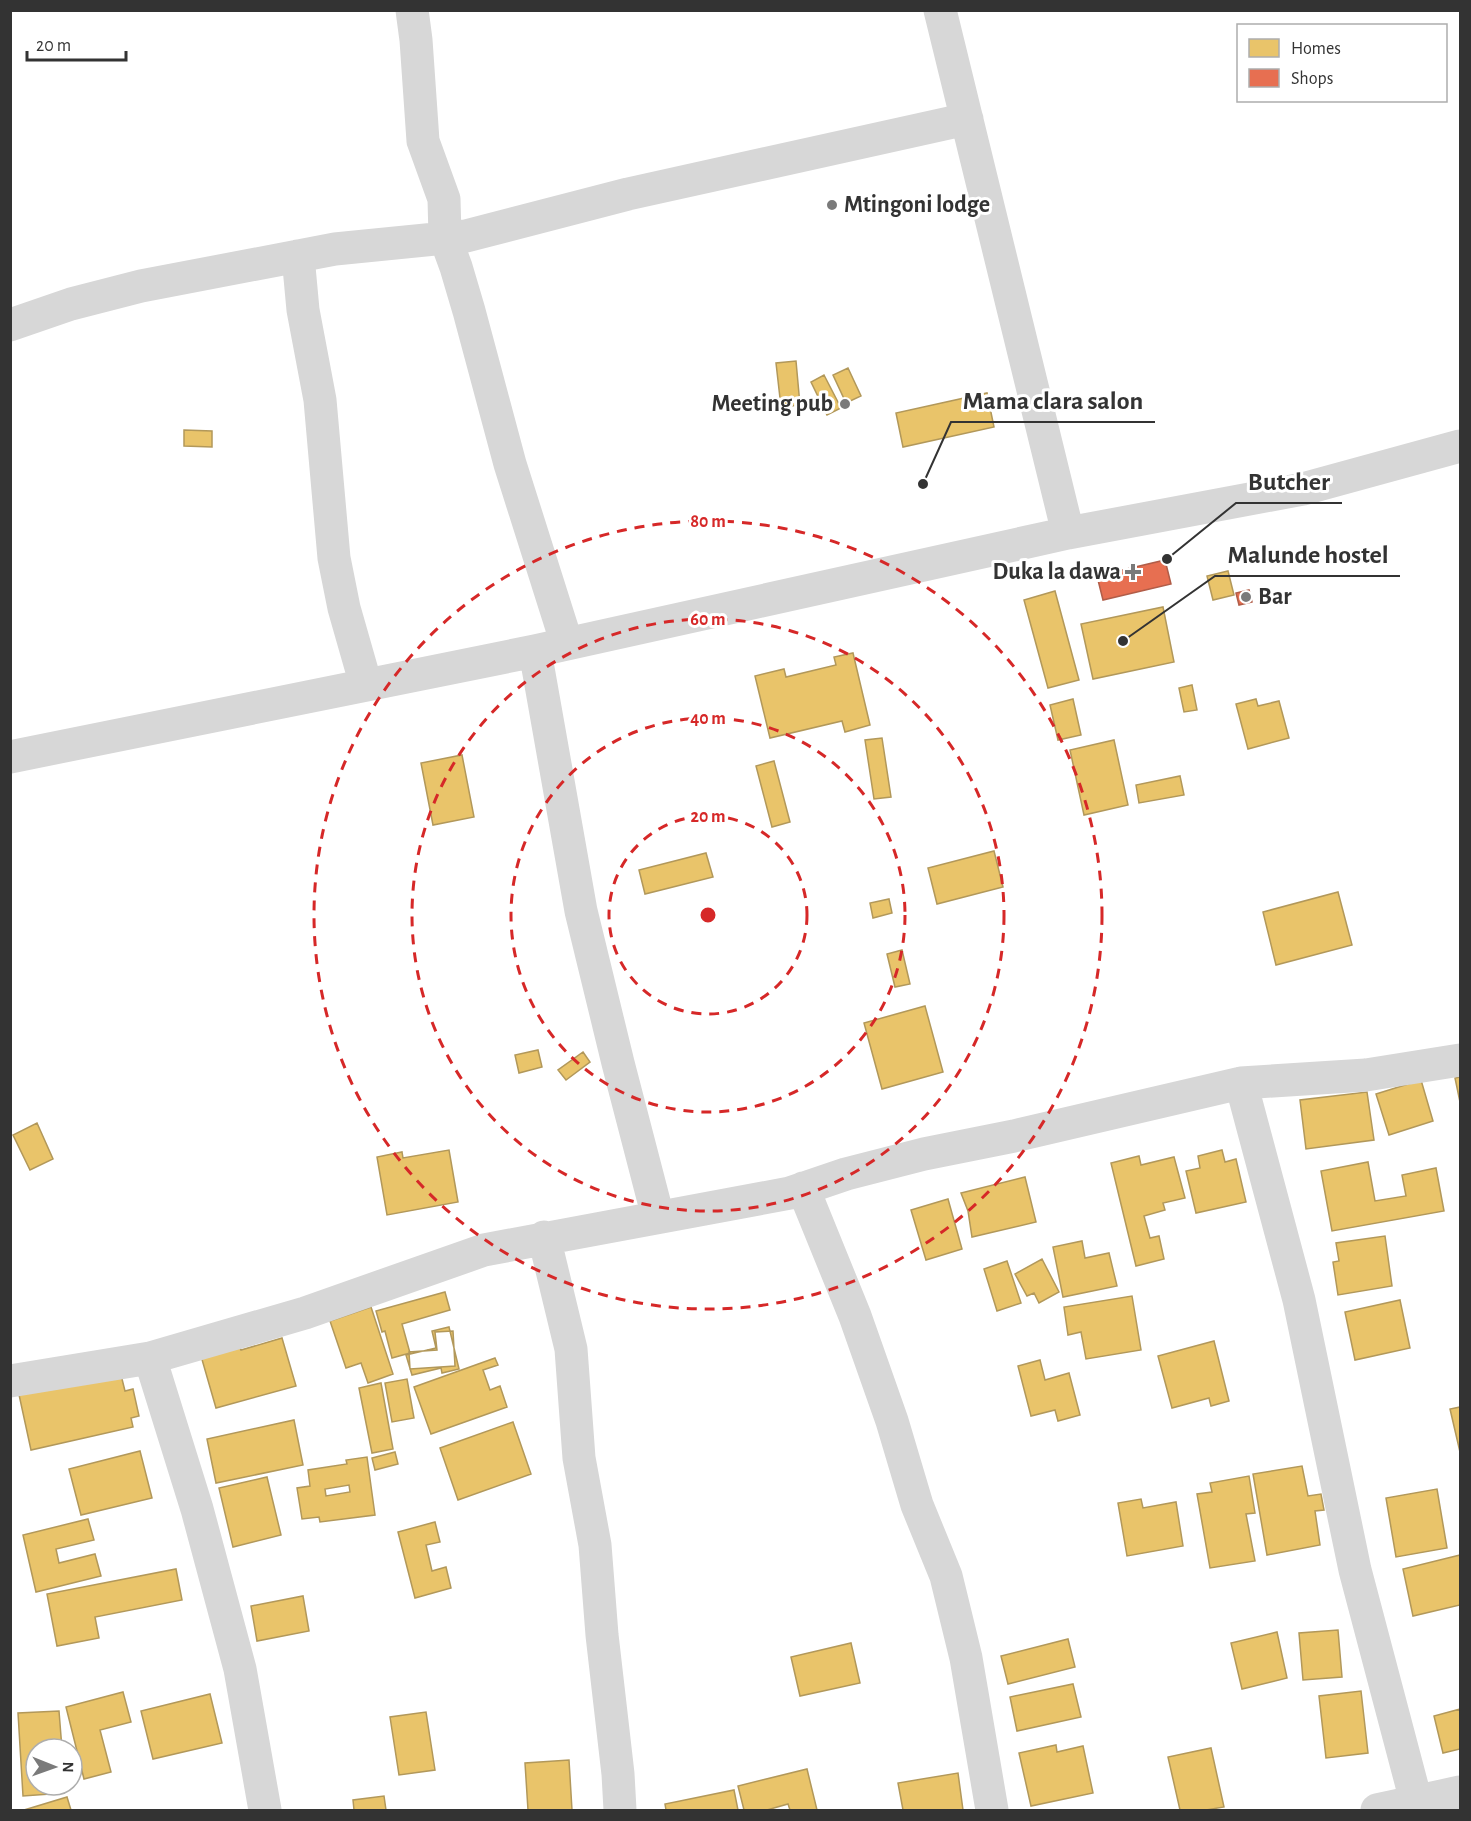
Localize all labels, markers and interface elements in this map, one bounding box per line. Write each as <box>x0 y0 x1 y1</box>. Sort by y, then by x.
scale bar <box>27 24 126 62</box>
legend <box>1237 24 1447 102</box>
text: 20 m <box>36 37 71 55</box>
text: Homes <box>1291 40 1341 58</box>
text: Shops <box>1291 70 1333 88</box>
place label: Mtingoni lodge <box>844 193 990 217</box>
marker: Mtingoni lodge <box>825 198 839 212</box>
callout: Mama clara salon <box>951 378 1155 422</box>
text: Mama clara salon <box>963 388 1143 414</box>
place label: Meeting pub <box>711 392 833 416</box>
marker: Meeting pub <box>838 397 852 411</box>
callout: Butcher <box>1236 459 1342 503</box>
text: Butcher <box>1248 469 1330 495</box>
text: 80 m <box>690 513 726 531</box>
callout: Malunde hostel <box>1215 532 1400 576</box>
text: Malunde hostel <box>1227 542 1389 568</box>
place label: Duka la dawa <box>993 560 1121 584</box>
marker: Duka la dawa <box>1126 565 1140 579</box>
place label: Bar <box>1258 585 1292 609</box>
marker: Bar <box>1239 590 1253 604</box>
text: 60 m <box>690 611 726 629</box>
text: 40 m <box>690 710 726 728</box>
text: 20 m <box>690 808 726 826</box>
centre of rings <box>698 905 718 925</box>
north arrow <box>24 1737 84 1797</box>
text: N <box>60 1762 76 1773</box>

